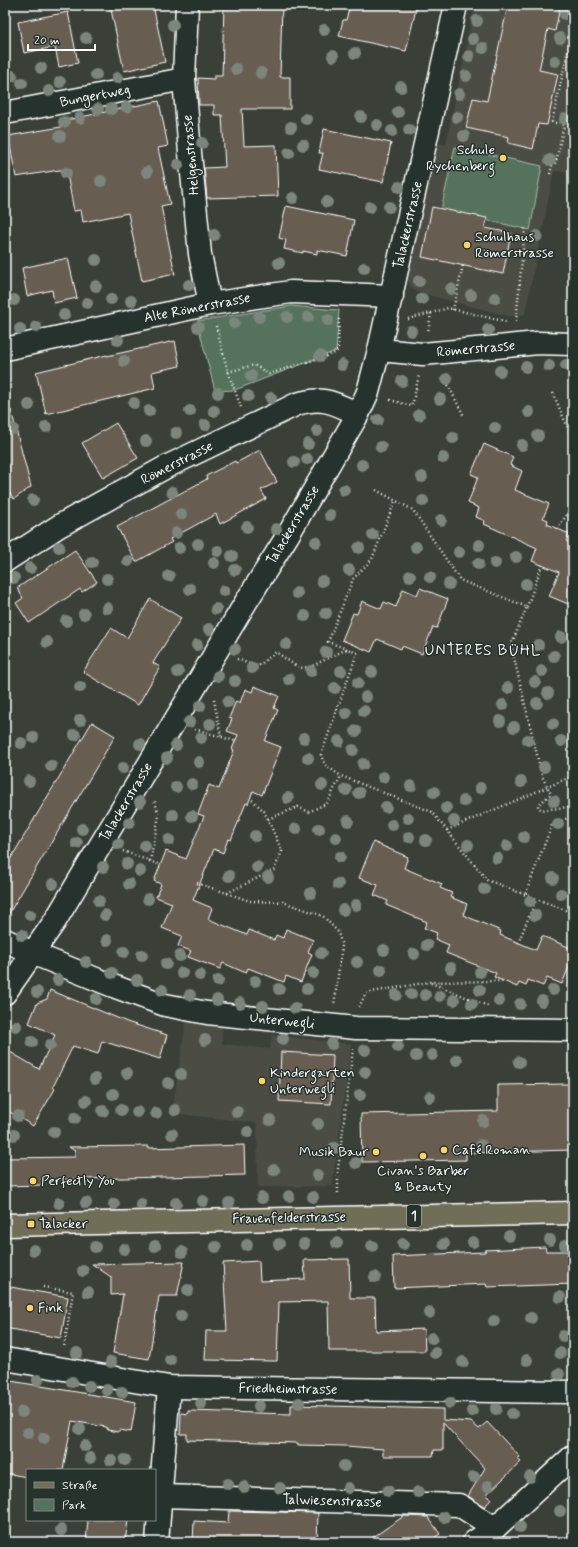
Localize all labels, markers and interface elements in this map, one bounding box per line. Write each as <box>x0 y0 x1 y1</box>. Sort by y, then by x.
scale bar <box>28 26 95 52</box>
text: 20 m <box>34 33 60 49</box>
street label: Bungertweg <box>58 80 132 113</box>
street label: Helgenstrasse <box>179 114 204 196</box>
place label: Schule Rychenberg <box>426 141 495 177</box>
marker: Schule Rychenberg <box>498 153 508 163</box>
street label: Talackerstrasse <box>389 179 427 271</box>
place label: Schulhaus Römerstrasse <box>475 228 554 262</box>
marker: Schulhaus Römerstrasse <box>462 240 472 250</box>
street label: Alte Römerstrasse <box>142 289 252 327</box>
street label: Römerstrasse <box>436 337 516 361</box>
street label: Römerstrasse <box>138 437 216 489</box>
street label: Talackerstrasse <box>262 482 324 568</box>
district label: UNTERES BÜHL <box>425 641 541 661</box>
street label: Talackerstrasse <box>95 759 157 845</box>
street label: Unterwegli <box>248 1009 315 1035</box>
place label: Kindergarten Unterwegli <box>270 1064 355 1100</box>
marker: Kindergarten Unterwegli <box>257 1076 267 1086</box>
place label: Café Roman <box>452 1141 531 1159</box>
place label: Musik Baur <box>299 1143 368 1161</box>
marker: Café Roman <box>439 1145 449 1155</box>
marker: Musik Baur <box>371 1147 381 1157</box>
marker: Civan's Barber & Beauty <box>418 1151 428 1161</box>
place label: Civan's Barber & Beauty <box>377 1162 469 1196</box>
place label: Perfectly You <box>41 1172 115 1190</box>
marker: Perfectly You <box>28 1176 38 1186</box>
road number: 1 <box>407 1205 421 1227</box>
street label: Frauenfelderstrasse <box>232 1208 346 1228</box>
place label: Talacker <box>39 1215 88 1233</box>
marker: Talacker <box>26 1219 36 1229</box>
place label: Fink <box>38 1299 63 1317</box>
marker: Fink <box>25 1303 35 1313</box>
street label: Friedheimstrasse <box>239 1379 337 1399</box>
legend <box>26 1469 156 1521</box>
text: Straße <box>62 1478 97 1494</box>
street label: Talwiesenstrasse <box>282 1490 382 1512</box>
text: Park <box>62 1498 86 1514</box>

